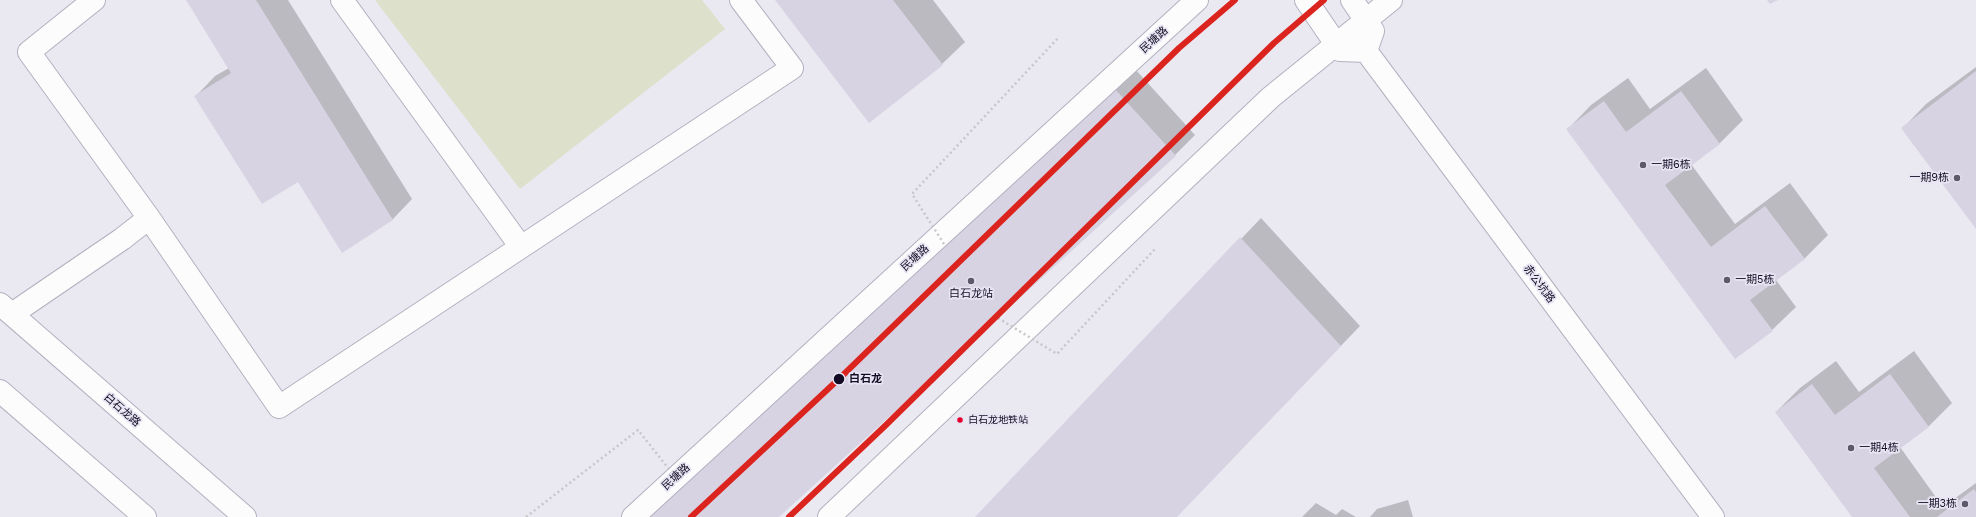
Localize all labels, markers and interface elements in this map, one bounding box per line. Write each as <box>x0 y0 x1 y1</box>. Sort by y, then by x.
street label: 民塘路 <box>1137 24 1171 56</box>
place label: 一期6栋 <box>1651 158 1691 172</box>
marker: 一期6栋 <box>1638 160 1648 170</box>
place label: 一期9栋 <box>1909 171 1949 185</box>
marker: 一期9栋 <box>1952 173 1962 183</box>
street label: 民塘路 <box>898 242 932 274</box>
street label: 赤公坑路 <box>1520 262 1558 306</box>
place label: 一期5栋 <box>1735 273 1774 287</box>
marker: 一期5栋 <box>1722 275 1732 285</box>
marker: 白石龙站 <box>966 276 976 286</box>
place label: 白石龙站 <box>949 287 993 301</box>
marker: 白石龙 <box>832 372 846 386</box>
place label: 白石龙 <box>849 372 882 386</box>
street label: 白石龙路 <box>101 391 143 429</box>
place label: 白石龙地铁站 <box>968 414 1028 426</box>
marker: 白石龙地铁站 <box>955 415 965 425</box>
place label: 一期4栋 <box>1859 441 1899 455</box>
marker: 一期4栋 <box>1846 443 1856 453</box>
street label: 民塘路 <box>659 461 693 493</box>
place label: 一期3栋 <box>1918 497 1957 511</box>
marker: 一期3栋 <box>1960 499 1970 509</box>

